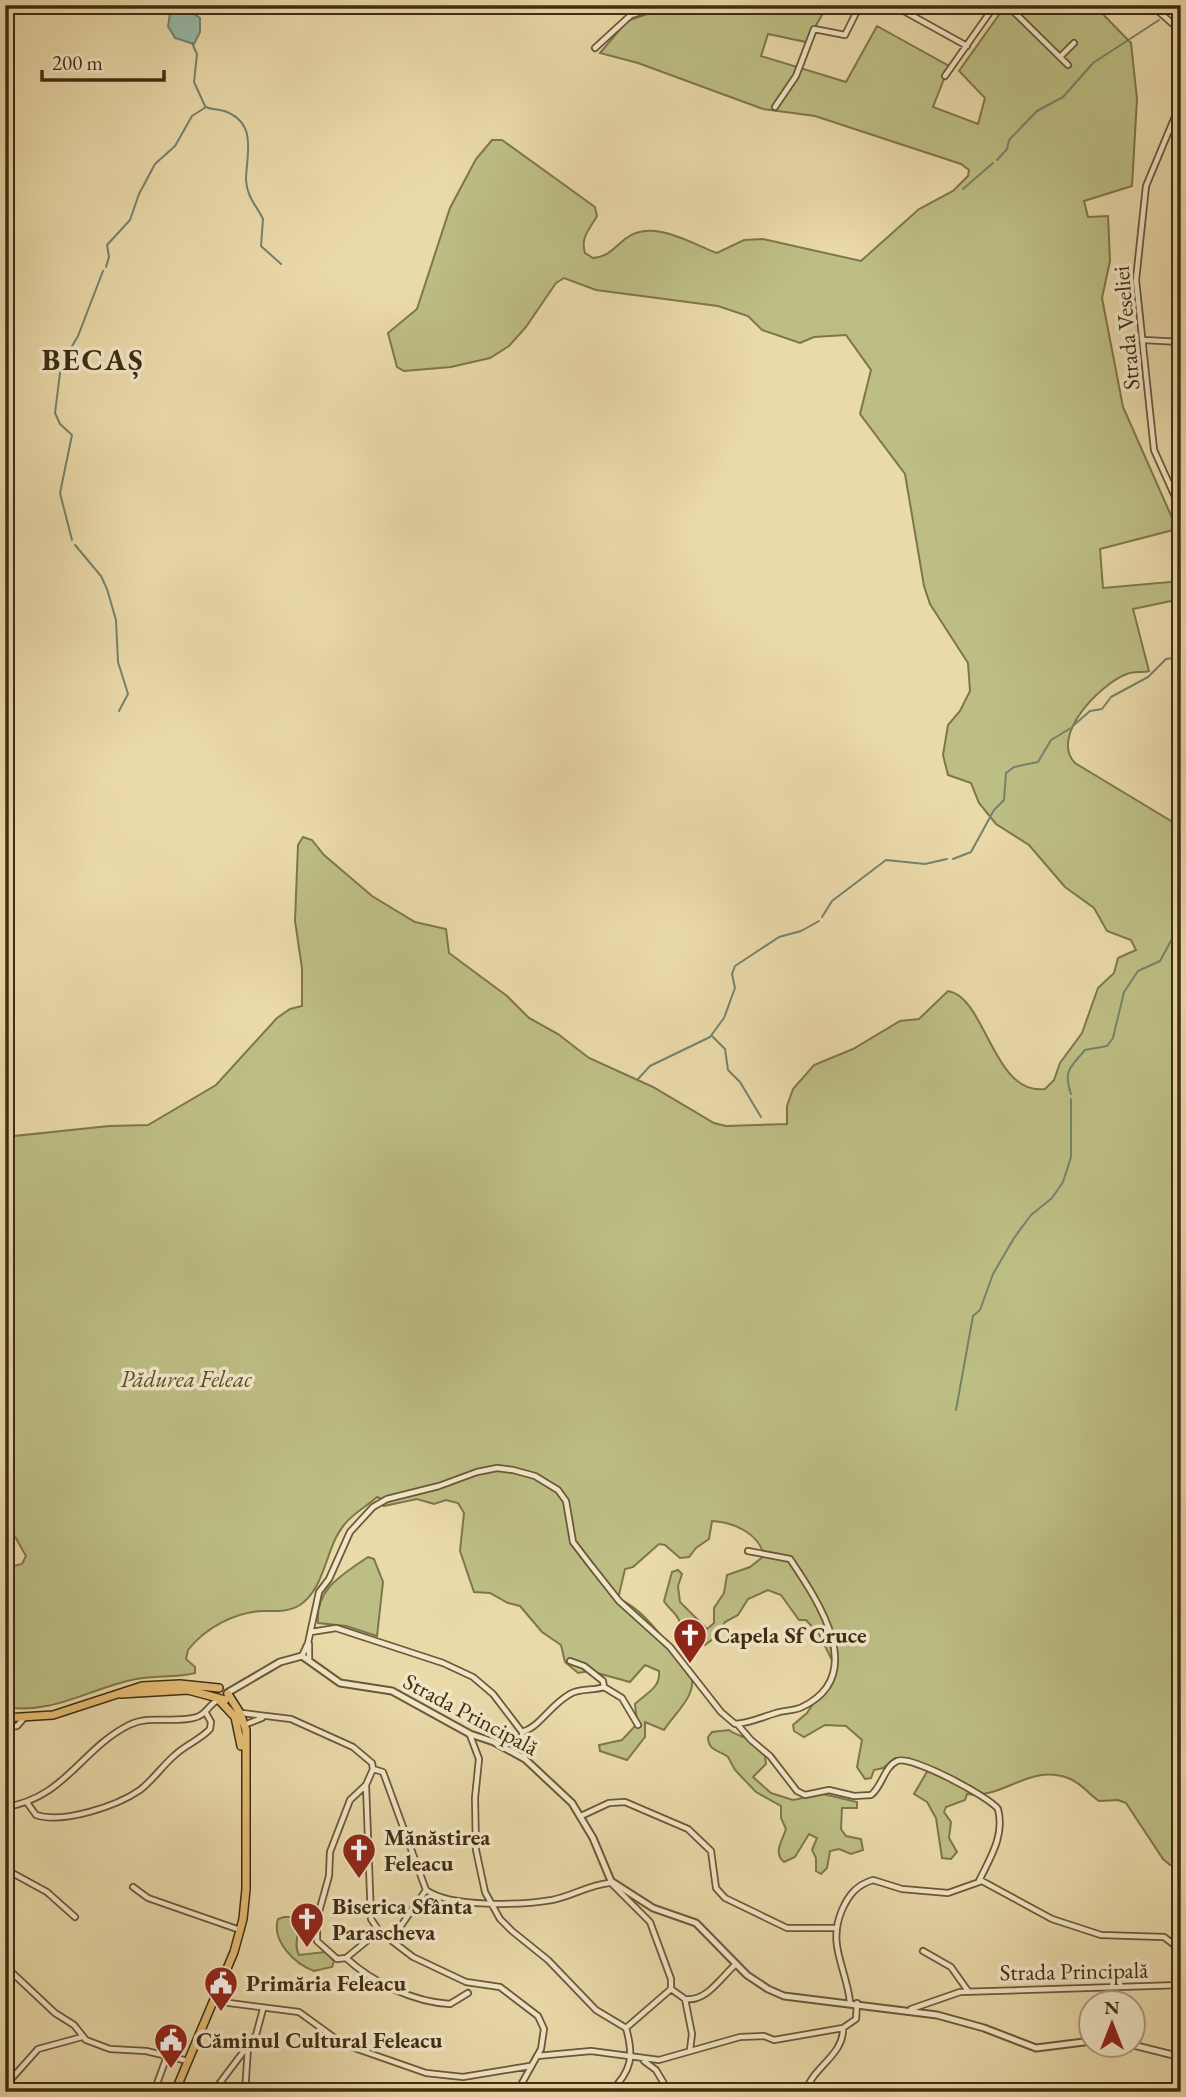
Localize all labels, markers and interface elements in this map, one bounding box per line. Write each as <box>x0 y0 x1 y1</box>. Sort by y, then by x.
scale bar <box>42 38 164 82</box>
text: 200 m <box>52 49 103 76</box>
street label: Strada Veseliei <box>1106 264 1146 391</box>
district label: BECAȘ <box>41 340 145 379</box>
park label: Pădurea Feleac <box>121 1364 252 1394</box>
church icon: Capela Sf Cruce <box>671 1616 709 1665</box>
place label: Capela Sf Cruce <box>714 1620 867 1650</box>
street label: Strada Principală <box>398 1666 544 1763</box>
place label: Mănăstirea Feleacu <box>384 1822 491 1878</box>
church icon: Mănăstirea Feleacu <box>340 1831 378 1880</box>
place label: Biserica Sfânta Parascheva <box>332 1891 473 1947</box>
church icon: Biserica Sfânta Parascheva <box>288 1900 326 1949</box>
street label: Strada Principală <box>999 1955 1149 1987</box>
public building icon: Primăria Feleacu <box>202 1964 240 2013</box>
place label: Primăria Feleacu <box>246 1968 406 1998</box>
north arrow <box>1078 1988 1148 2058</box>
text: N <box>1104 1995 1120 2020</box>
public building icon: Căminul Cultural Feleacu <box>152 2021 190 2070</box>
place label: Căminul Cultural Feleacu <box>196 2025 443 2055</box>

